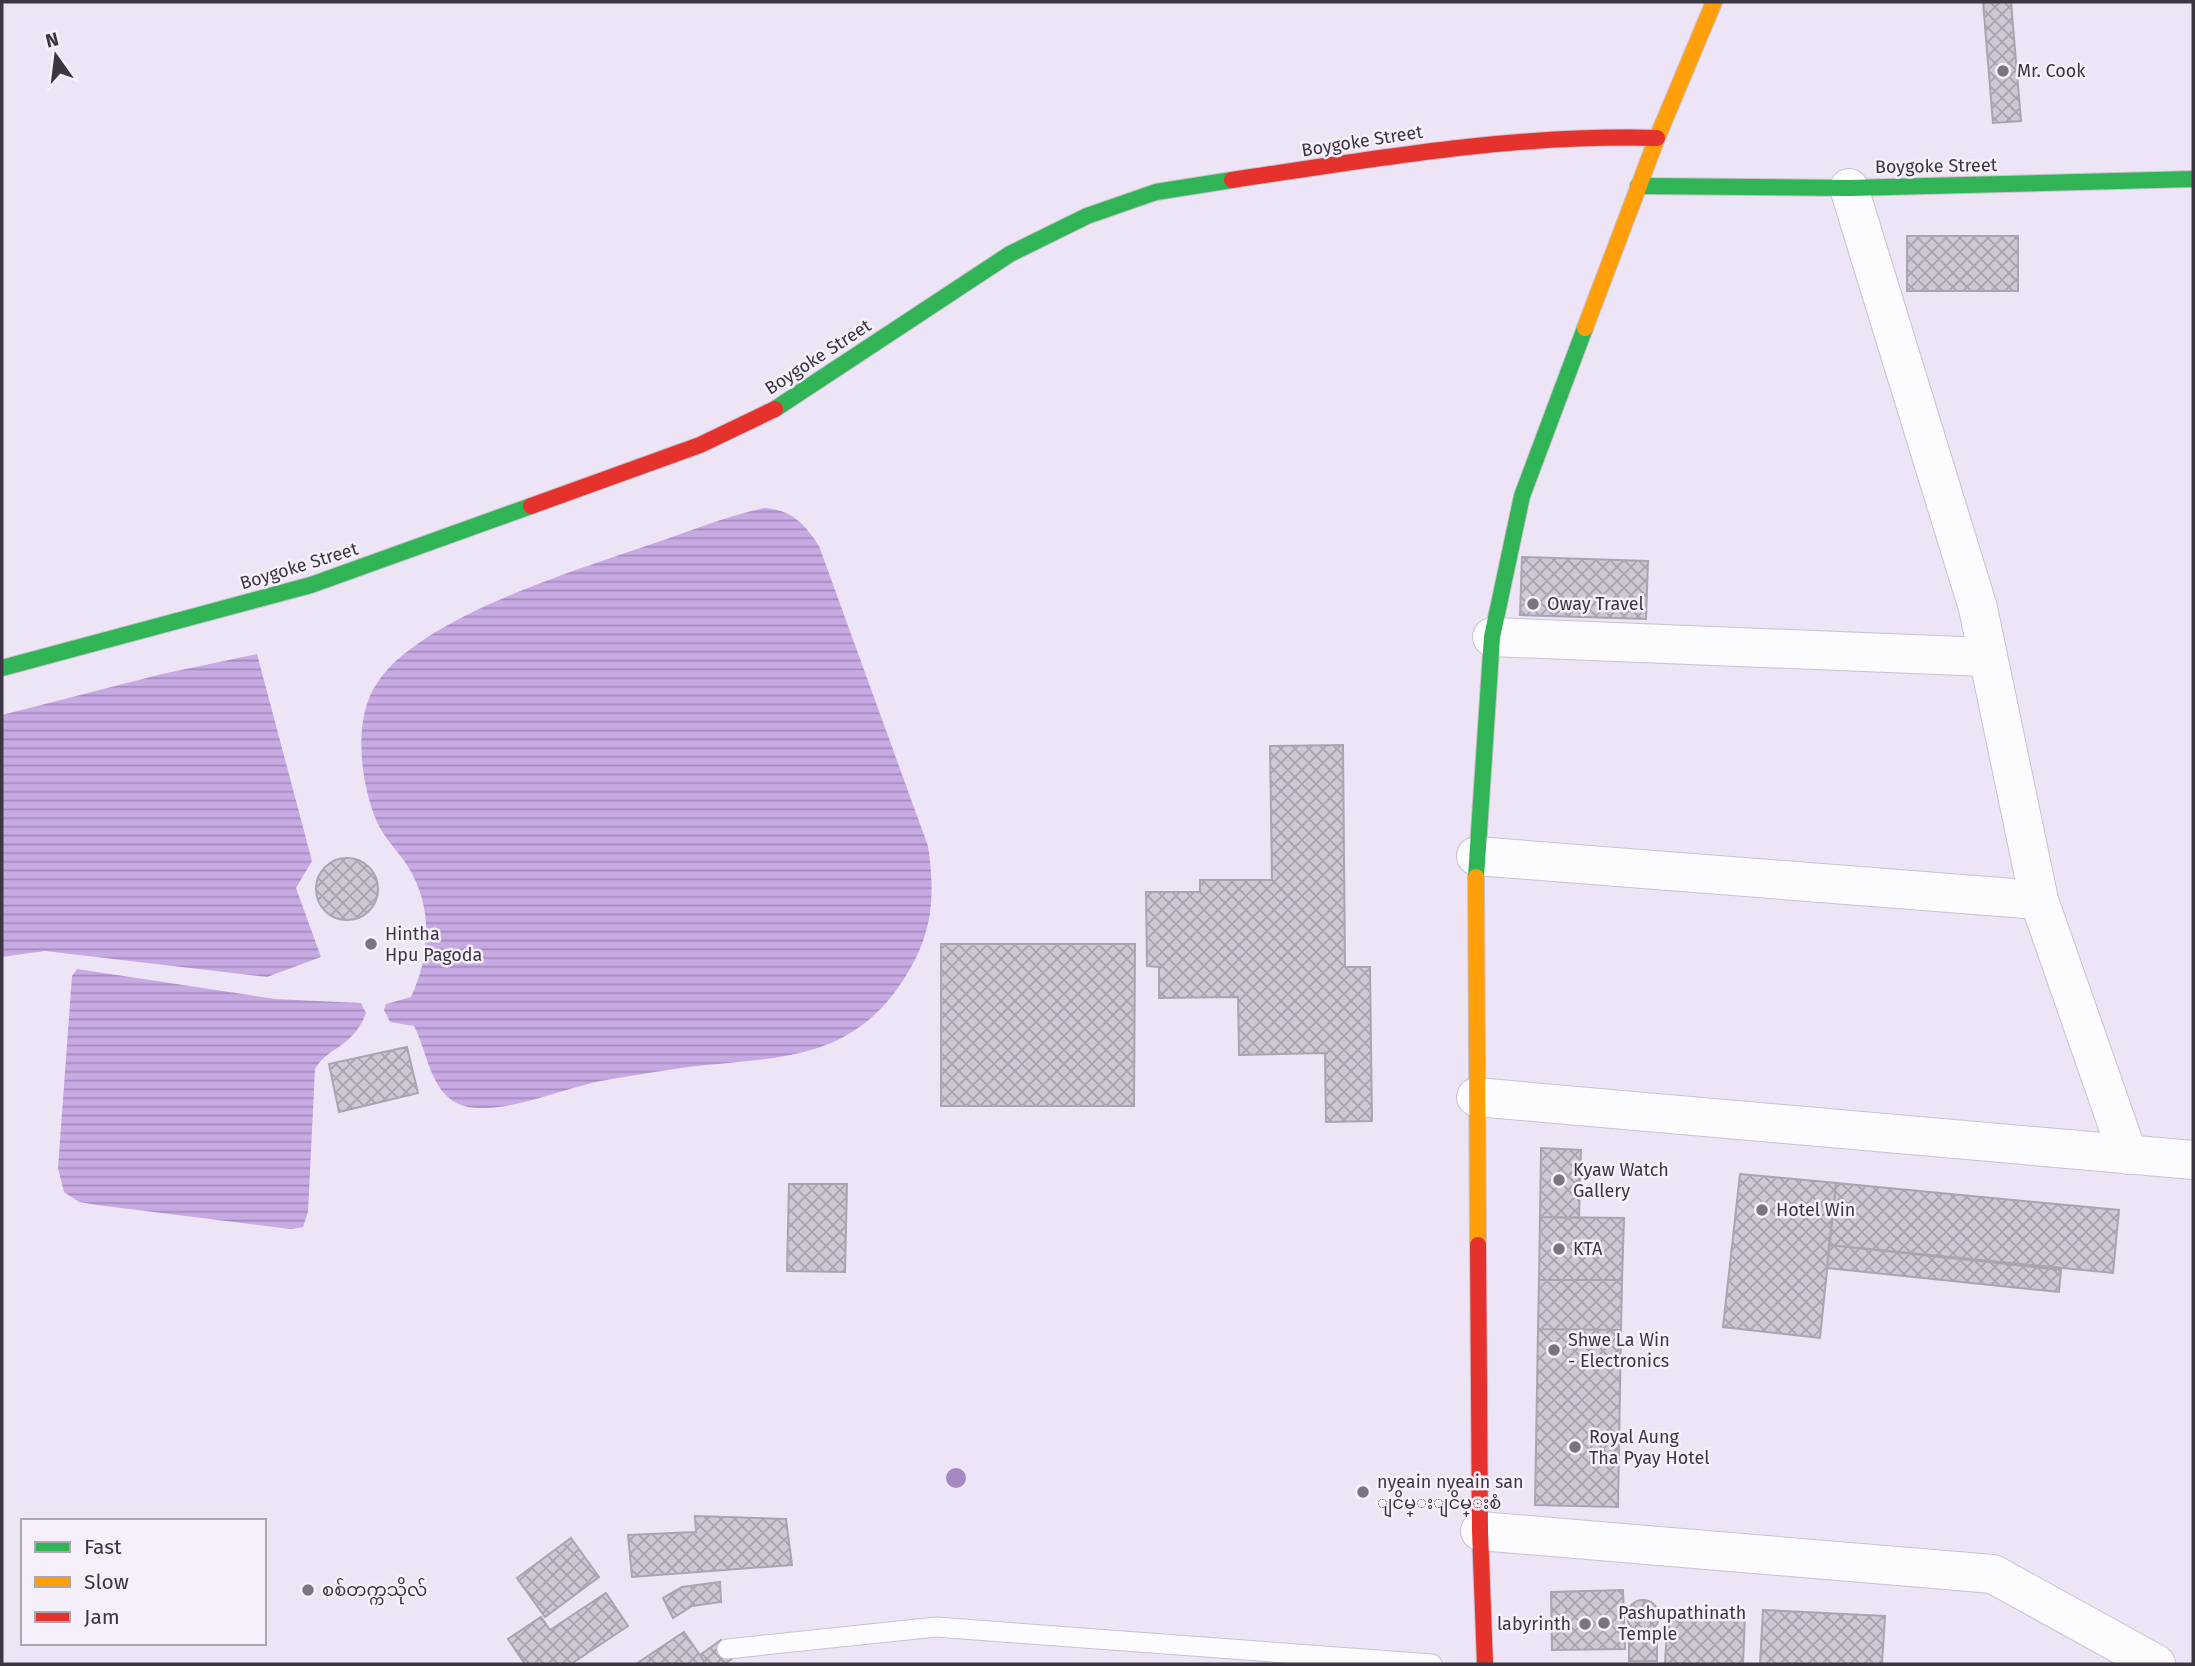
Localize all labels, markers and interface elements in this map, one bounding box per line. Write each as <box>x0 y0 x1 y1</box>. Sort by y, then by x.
north arrow <box>21 21 91 91</box>
text: N <box>43 27 61 53</box>
place label: Mr. Cook <box>2017 60 2086 82</box>
marker: Mr. Cook <box>1995 63 2011 79</box>
street label: Boygoke Street <box>1300 120 1425 161</box>
street label: Boygoke Street <box>1875 154 1998 178</box>
street label: Boygoke Street <box>761 314 876 400</box>
street label: Boygoke Street <box>237 537 361 594</box>
place label: Oway Travel <box>1547 593 1644 615</box>
marker: Oway Travel <box>1525 596 1541 612</box>
place label: Hintha Hpu Pagoda <box>385 923 482 966</box>
marker: Hintha Hpu Pagoda <box>363 936 379 952</box>
place label: Kyaw Watch Gallery <box>1573 1159 1669 1202</box>
marker: Kyaw Watch Gallery <box>1551 1172 1567 1188</box>
place label: Hotel Win <box>1776 1199 1855 1221</box>
marker: Hotel Win <box>1754 1202 1770 1218</box>
place label: KTA <box>1573 1238 1603 1260</box>
marker: KTA <box>1551 1241 1567 1257</box>
place label: Shwe La Win - Electronics <box>1568 1329 1670 1372</box>
marker: Shwe La Win - Electronics <box>1546 1342 1562 1358</box>
place label: Royal Aung Tha Pyay Hotel <box>1589 1426 1710 1469</box>
marker: Royal Aung Tha Pyay Hotel <box>1567 1439 1583 1455</box>
place label: nyeain nyeain san ျငိမ္းျငိမ္းစံ <box>1377 1471 1524 1518</box>
marker: nyeain nyeain san ျငိမ္းျငိမ္းစံ <box>1355 1484 1371 1500</box>
legend <box>21 1519 266 1645</box>
text: Fast <box>84 1534 122 1560</box>
text: Slow <box>84 1569 129 1595</box>
place label: စစ်‌တက္ကသိုလ် <box>322 1576 427 1605</box>
marker: စစ်‌တက္ကသိုလ် <box>300 1582 316 1598</box>
place label: Pashupathinath Temple <box>1618 1602 1746 1645</box>
text: Jam <box>84 1604 120 1630</box>
place label: labyrinth <box>1497 1613 1571 1635</box>
marker: Pashupathinath Temple <box>1596 1615 1612 1631</box>
marker: labyrinth <box>1577 1616 1593 1632</box>

